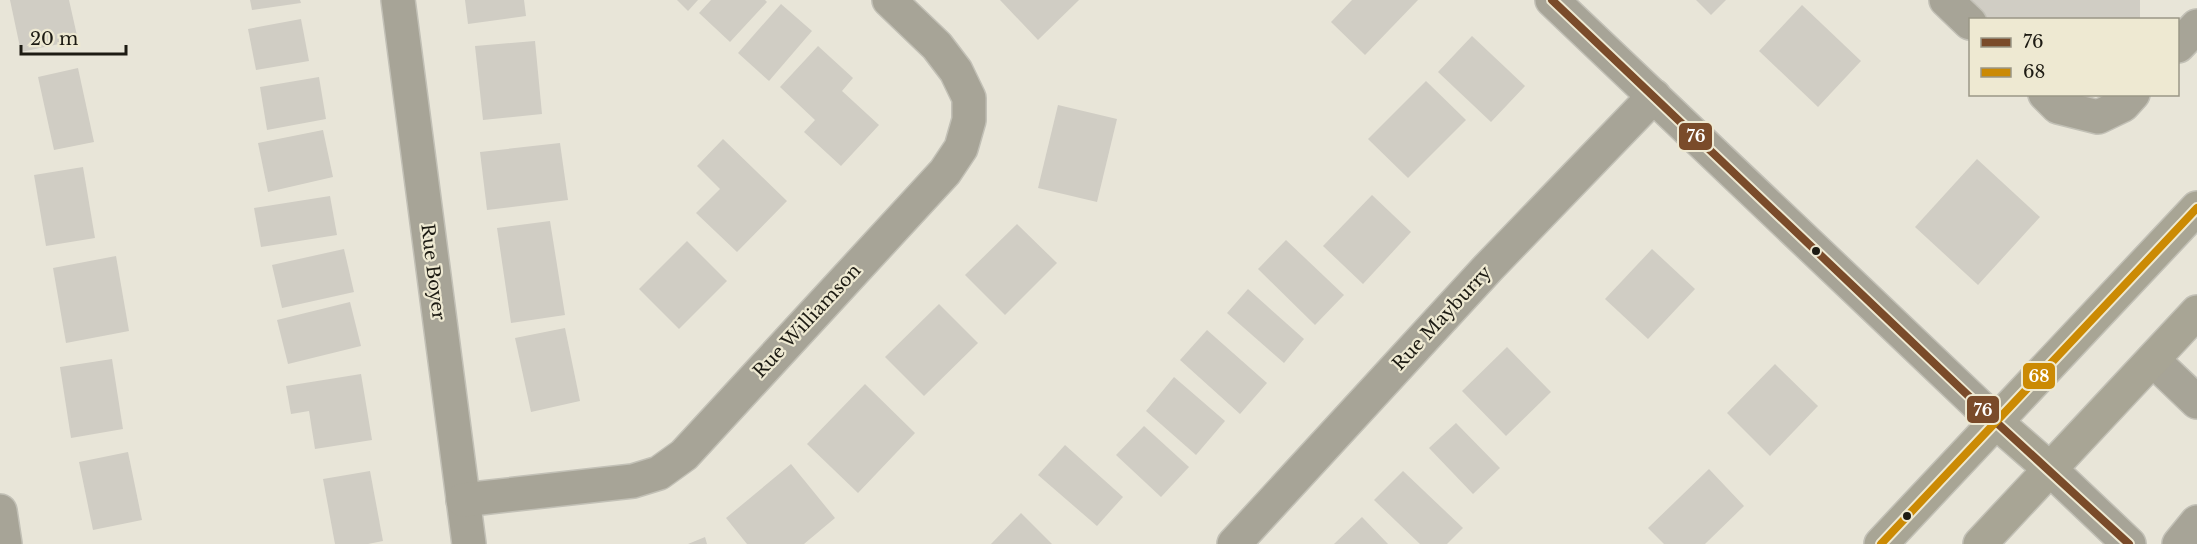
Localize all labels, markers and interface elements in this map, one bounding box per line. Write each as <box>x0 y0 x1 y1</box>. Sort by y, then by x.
scale bar <box>21 18 126 56</box>
legend <box>1969 18 2179 96</box>
text: 20 m <box>30 28 78 50</box>
text: 76 <box>2023 31 2044 53</box>
text: 68 <box>2023 61 2045 83</box>
line badge: 76 <box>1678 122 1713 151</box>
text: 76 <box>1686 126 1706 146</box>
street label: Rue Boyer <box>416 223 450 322</box>
unlabelled marker <box>1810 245 1822 257</box>
street label: Rue Williamson <box>749 260 865 382</box>
street label: Rue Mayburry <box>1388 261 1496 375</box>
line badge: 68 <box>2022 362 2056 390</box>
text: 68 <box>2029 366 2049 386</box>
line badge: 76 <box>1966 395 2000 424</box>
text: 76 <box>1973 400 1993 420</box>
unlabelled marker <box>1901 510 1913 522</box>

